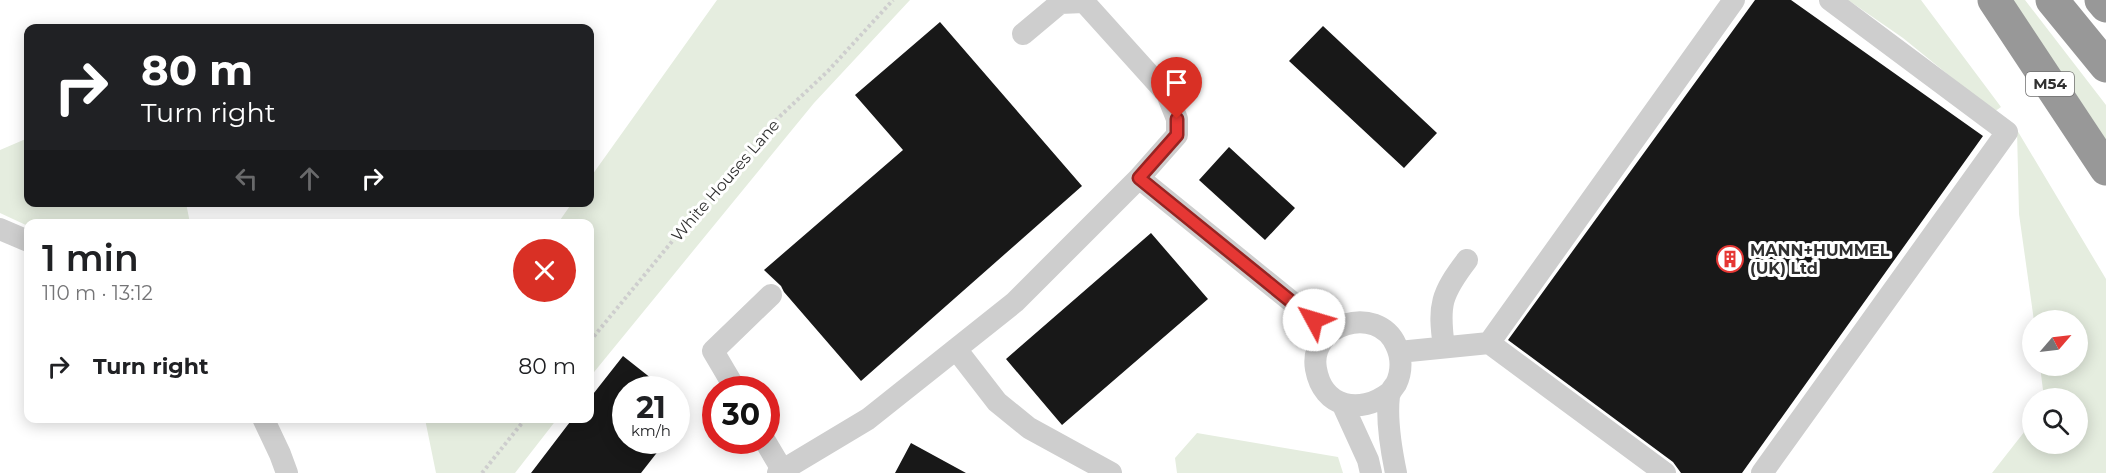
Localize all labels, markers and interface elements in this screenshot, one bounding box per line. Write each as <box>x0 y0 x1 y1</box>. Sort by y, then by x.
text: 80 m <box>141 44 253 96</box>
icon: right <box>42 48 120 126</box>
pin <box>1151 57 1202 119</box>
icon: arrive <box>1160 66 1193 99</box>
road number: M54 <box>2026 72 2074 96</box>
text: Turn right <box>141 96 276 129</box>
street label: White Houses Lane <box>667 116 783 245</box>
icon: left <box>230 162 263 195</box>
icon: ahead <box>293 162 326 195</box>
icon: right <box>356 162 389 195</box>
text: 1 min <box>42 236 139 280</box>
button: close <box>513 239 576 302</box>
place label: MANN+HUMMEL (UK) Ltd <box>1750 241 1890 278</box>
building icon: MANN+HUMMEL (UK) Ltd <box>1715 244 1745 274</box>
text: 110 m · 13:12 <box>42 281 153 305</box>
position arrow <box>1282 288 1346 352</box>
north arrow <box>2022 310 2088 376</box>
map controls <box>2022 310 2088 454</box>
icon: right <box>42 350 75 383</box>
text: Turn right <box>93 353 208 380</box>
text: 80 m <box>518 353 576 380</box>
speed limit sign: 30 <box>702 376 780 454</box>
button: search <box>2022 388 2088 454</box>
text: 21 <box>636 389 666 426</box>
text: km/h <box>631 421 671 440</box>

